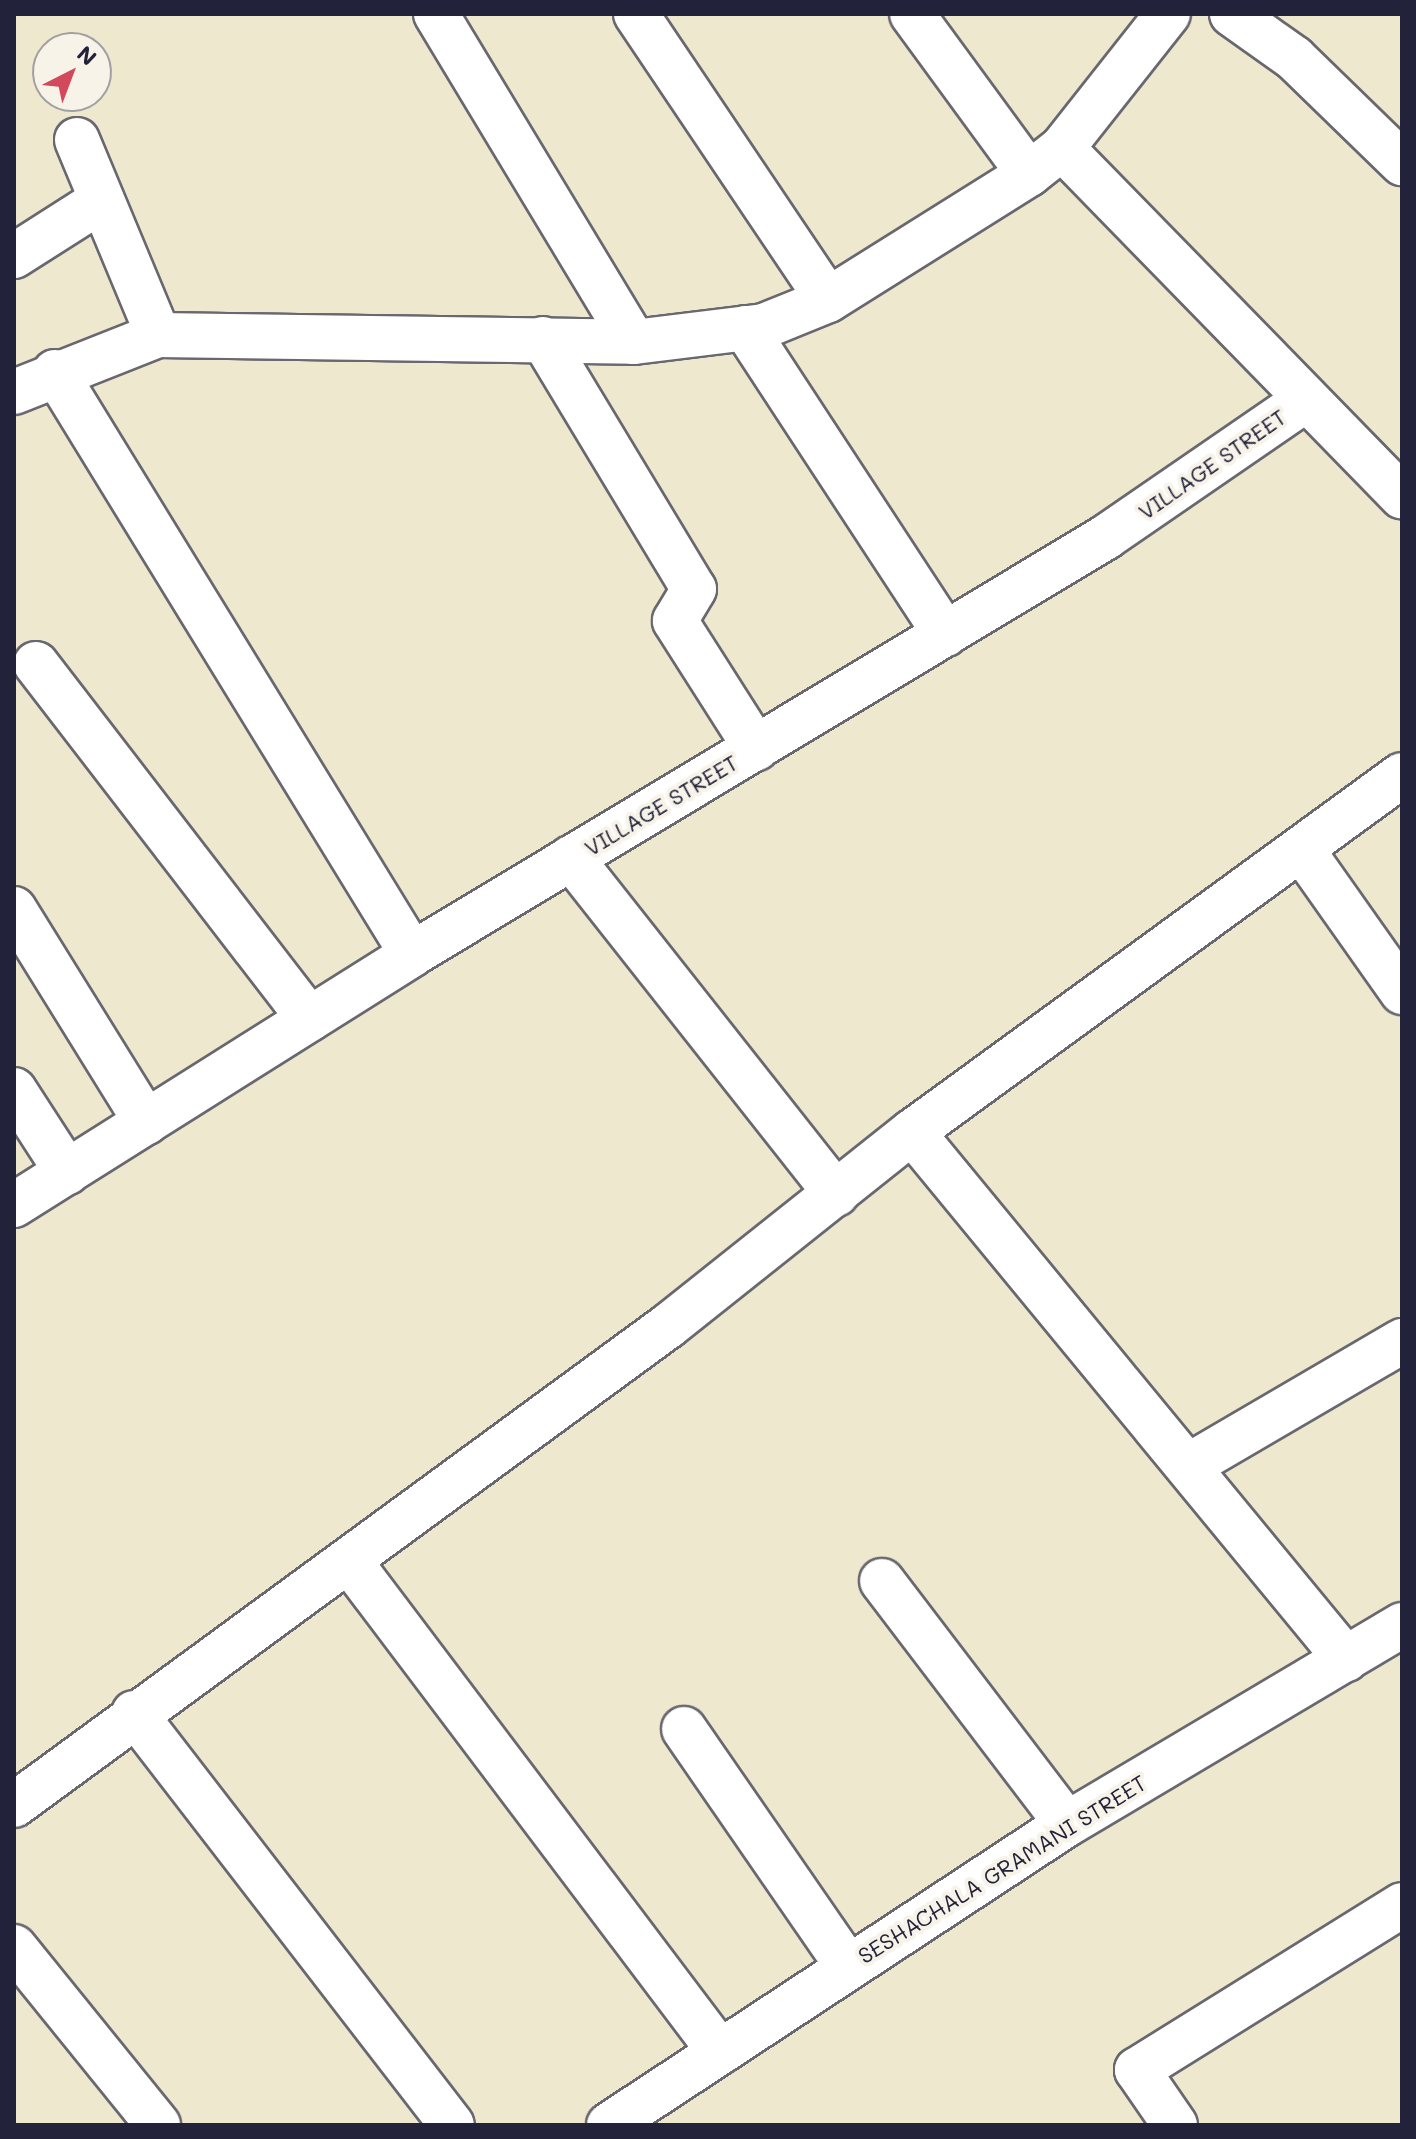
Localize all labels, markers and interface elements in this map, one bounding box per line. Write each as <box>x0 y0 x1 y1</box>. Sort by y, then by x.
north arrow <box>32 32 112 112</box>
text: N <box>71 39 103 72</box>
street label: VILLAGE STREET <box>1133 403 1291 525</box>
street label: VILLAGE STREET <box>579 749 743 861</box>
street label: SESHACHALA GRAMANI STREET <box>853 1769 1151 1969</box>

